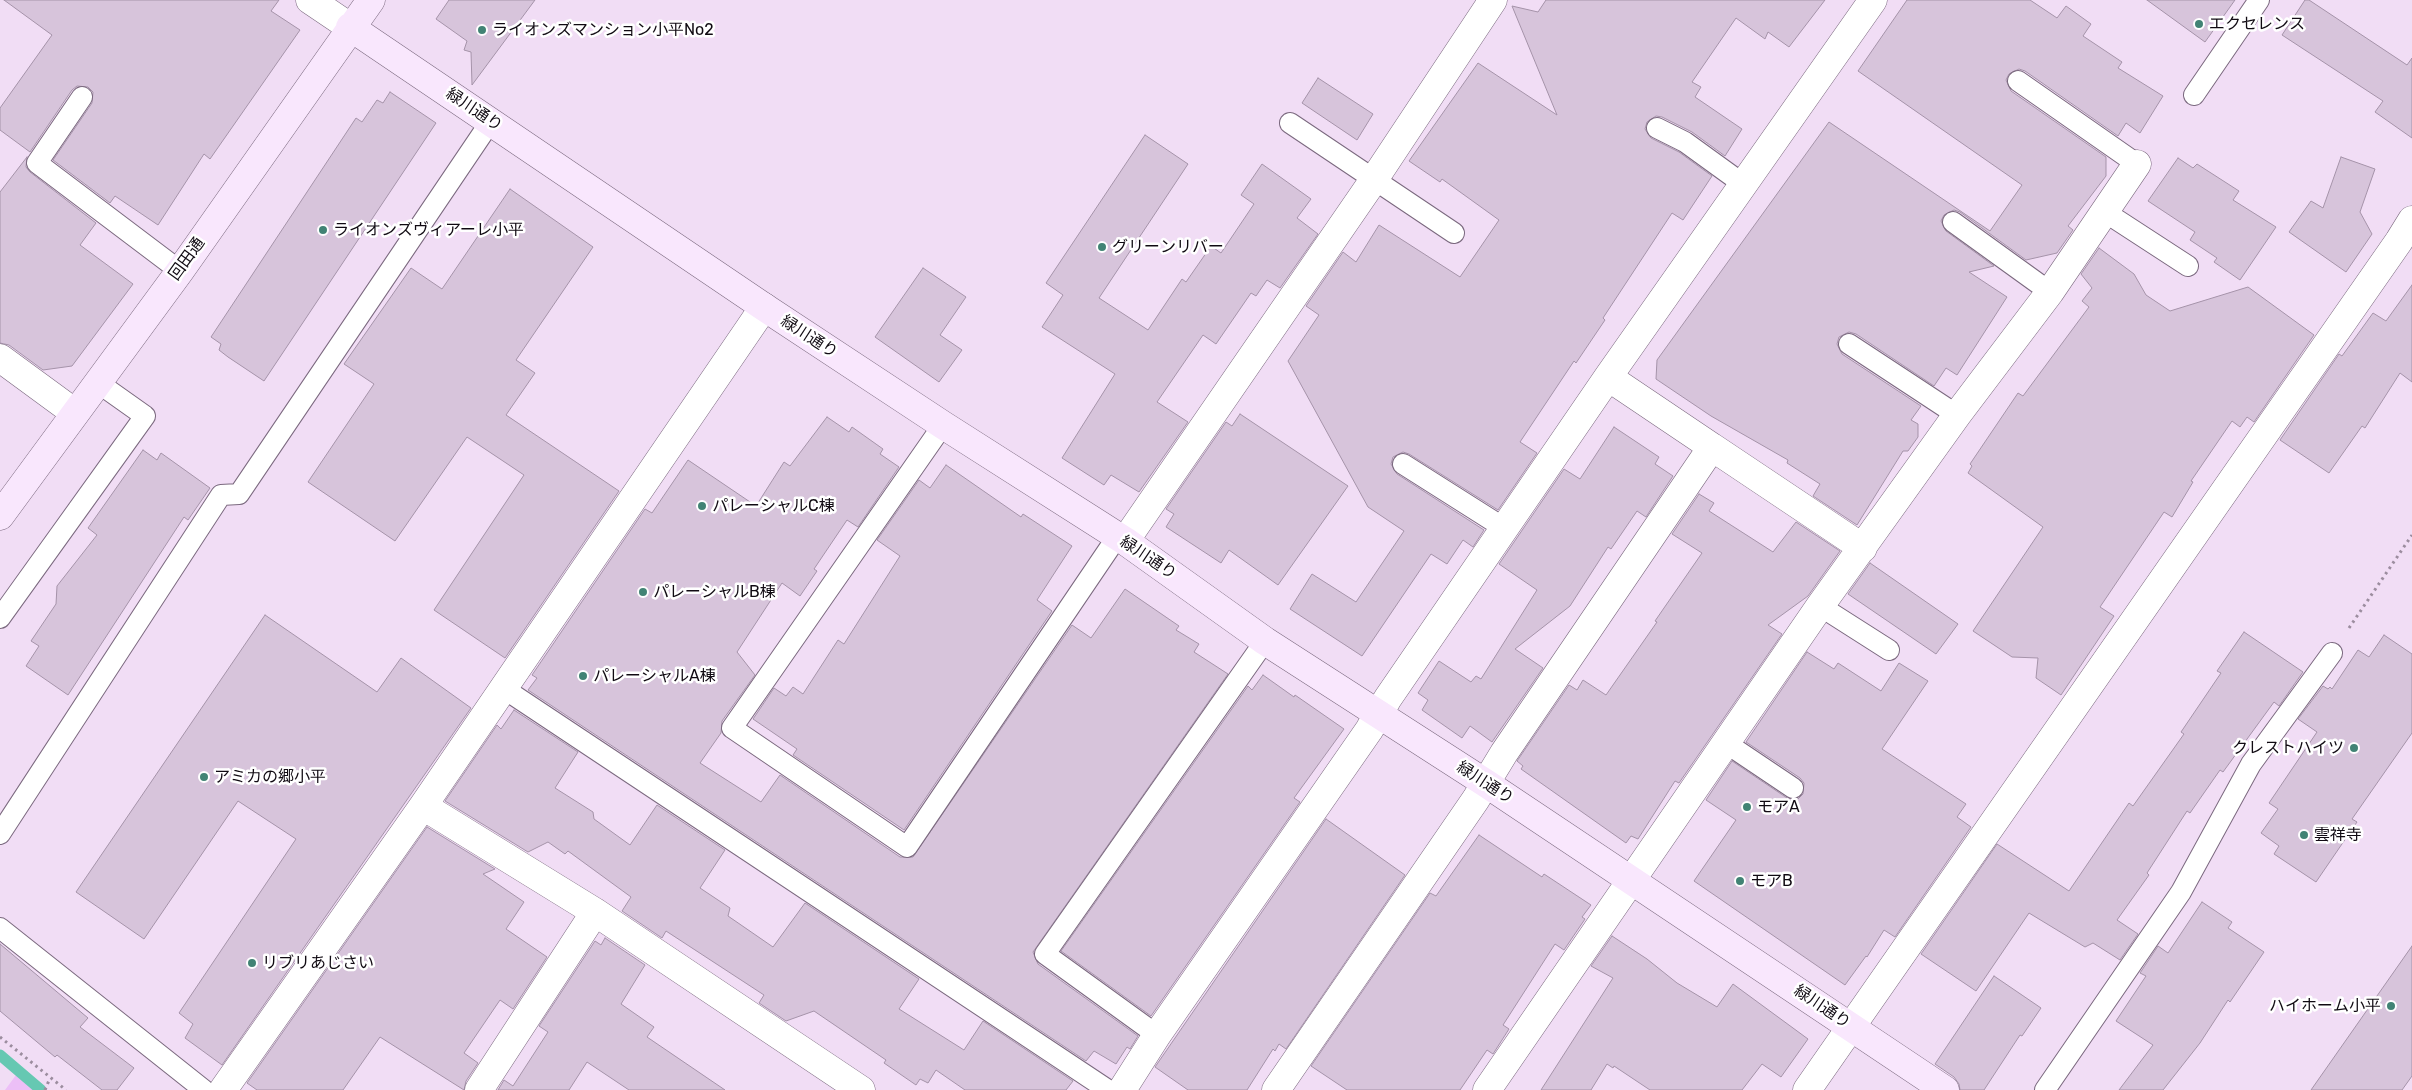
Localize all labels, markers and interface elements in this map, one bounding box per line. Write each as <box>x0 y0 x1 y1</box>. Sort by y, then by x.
place label: エクセレンス <box>2209 14 2305 34</box>
marker: エクセレンス <box>2193 18 2205 30</box>
place label: ライオンズマンション小平No2 <box>492 20 714 40</box>
marker: ライオンズマンション小平No2 <box>476 24 488 36</box>
street label: 緑川通り <box>442 84 506 136</box>
place label: ライオンズヴィアーレ小平 <box>333 220 524 240</box>
marker: ライオンズヴィアーレ小平 <box>317 224 329 236</box>
street label: 回田通 <box>165 234 209 284</box>
place label: グリーンリバー <box>1112 237 1224 257</box>
marker: グリーンリバー <box>1096 241 1108 253</box>
street label: 緑川通り <box>777 312 841 362</box>
place label: パレーシャルC棟 <box>712 496 835 516</box>
marker: パレーシャルC棟 <box>696 500 708 512</box>
street label: 緑川通り <box>1116 532 1180 584</box>
place label: パレーシャルB棟 <box>653 582 776 602</box>
marker: パレーシャルB棟 <box>637 586 649 598</box>
place label: パレーシャルA棟 <box>593 666 716 686</box>
marker: パレーシャルA棟 <box>577 670 589 682</box>
place label: クレストハイツ <box>2232 738 2344 758</box>
marker: クレストハイツ <box>2348 742 2360 754</box>
street label: 緑川通り <box>1453 758 1517 808</box>
place label: アミカの郷小平 <box>214 767 326 787</box>
marker: アミカの郷小平 <box>198 771 210 783</box>
place label: モアA <box>1757 797 1800 817</box>
marker: モアA <box>1741 801 1753 813</box>
place label: 雲祥寺 <box>2314 825 2362 845</box>
marker: 雲祥寺 <box>2298 829 2310 841</box>
place label: モアB <box>1750 871 1793 891</box>
marker: モアB <box>1734 875 1746 887</box>
place label: リブリあじさい <box>262 953 374 973</box>
marker: リブリあじさい <box>246 957 258 969</box>
street label: 緑川通り <box>1790 981 1854 1033</box>
place label: ハイホーム小平 <box>2269 996 2381 1016</box>
marker: ハイホーム小平 <box>2385 1000 2397 1012</box>

